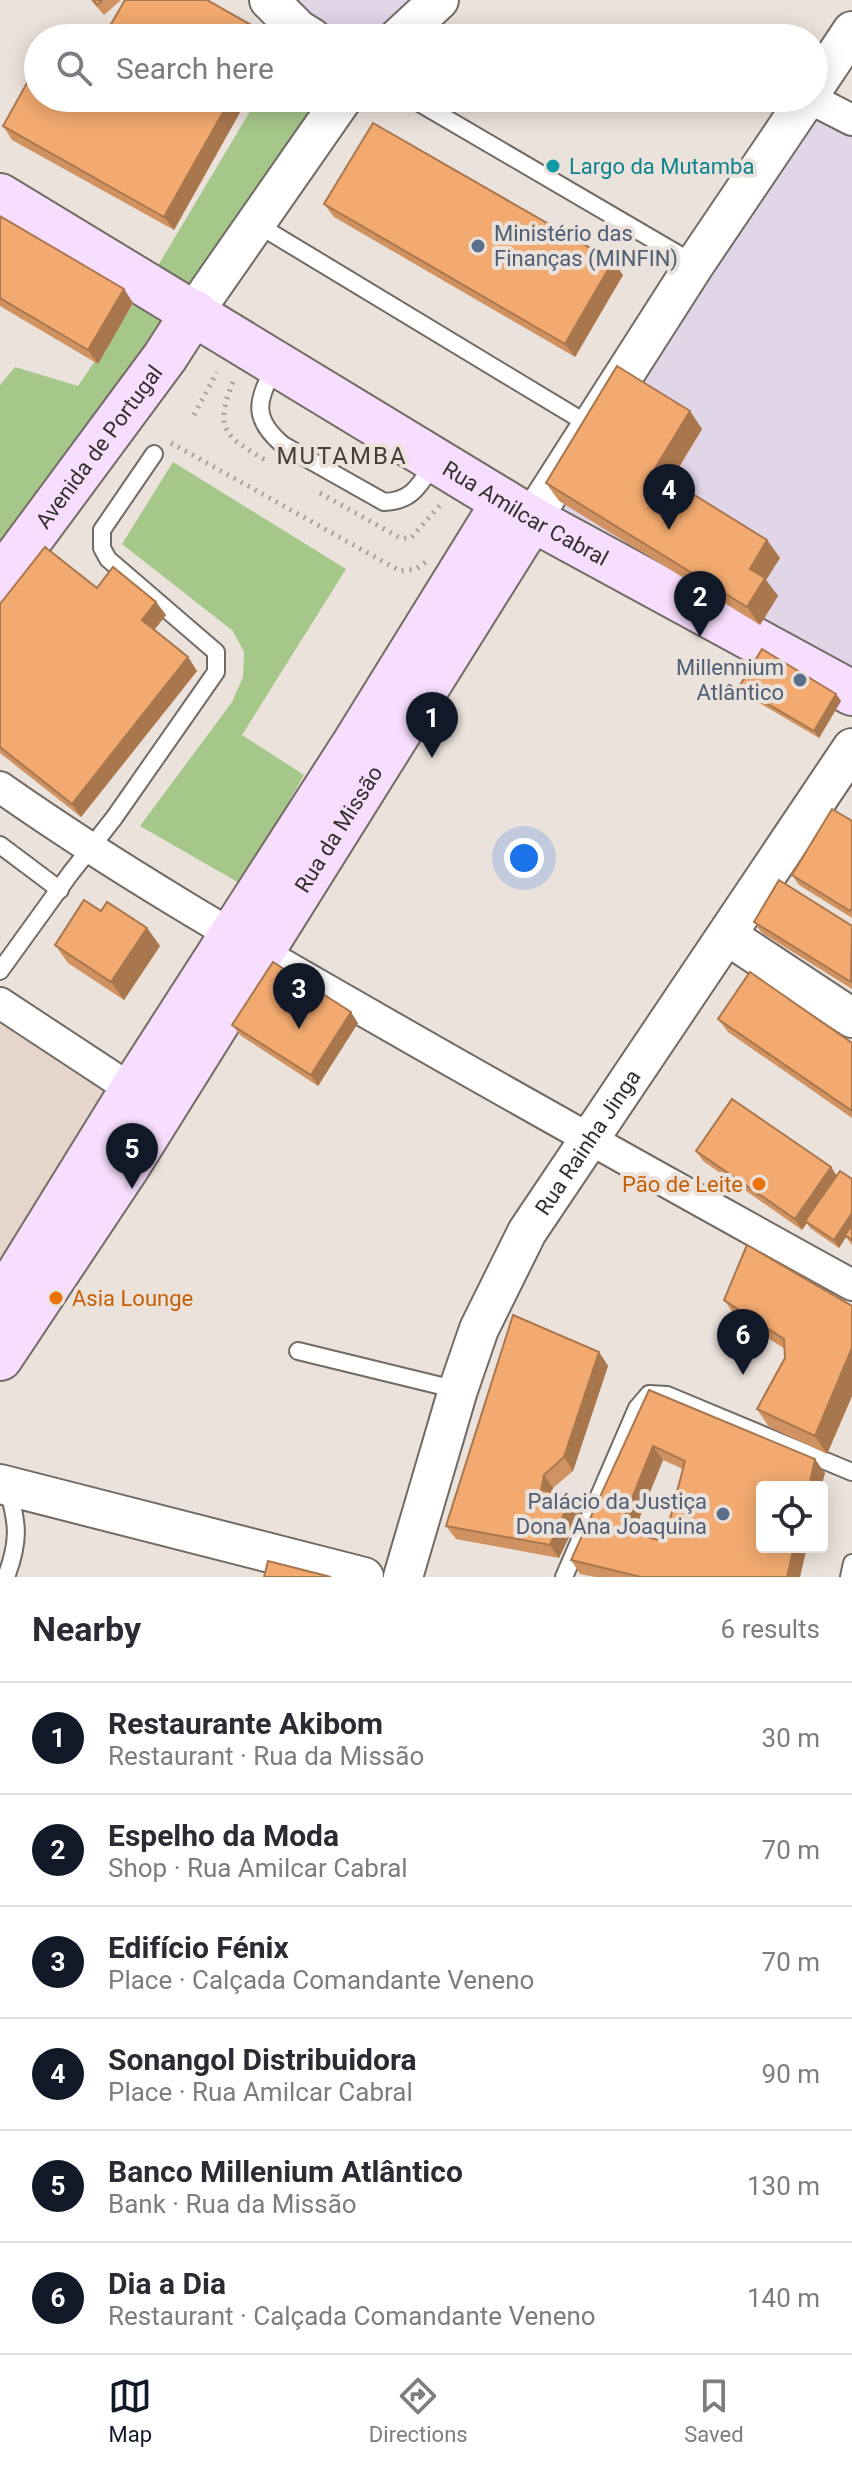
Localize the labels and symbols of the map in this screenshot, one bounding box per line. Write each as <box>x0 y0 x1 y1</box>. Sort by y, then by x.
place label: Largo da Mutamba <box>569 154 754 179</box>
marker: Largo da Mutamba <box>544 157 562 175</box>
place label: Ministério das Finanças (MINFIN) <box>494 221 678 272</box>
marker: Ministério das Finanças (MINFIN) <box>469 237 487 255</box>
street label: Avenida de Portugal <box>30 360 167 533</box>
district label: MUTAMBA <box>276 442 408 470</box>
street label: Rua Amilcar Cabral <box>438 455 613 571</box>
pin: 4 <box>643 464 695 530</box>
pin: 2 <box>674 571 726 637</box>
place label: Millennium Atlântico <box>676 655 784 705</box>
marker: Millennium Atlântico <box>791 671 809 689</box>
pin: 1 <box>406 692 458 758</box>
street label: Rua da Missão <box>289 761 387 897</box>
your location <box>504 838 544 878</box>
pin: 3 <box>273 963 325 1029</box>
street label: Rua Rainha Jinga <box>530 1065 645 1219</box>
pin: 5 <box>106 1123 158 1189</box>
place label: Pão de Leite <box>622 1172 743 1197</box>
marker: Pão de Leite <box>750 1175 768 1193</box>
place label: Asia Lounge <box>72 1286 193 1311</box>
marker: Asia Lounge <box>47 1289 65 1307</box>
pin: 6 <box>717 1309 769 1375</box>
place label: Palácio da Justiça Dona Ana Joaquina <box>516 1489 707 1539</box>
marker: Palácio da Justiça Dona Ana Joaquina <box>714 1505 732 1523</box>

